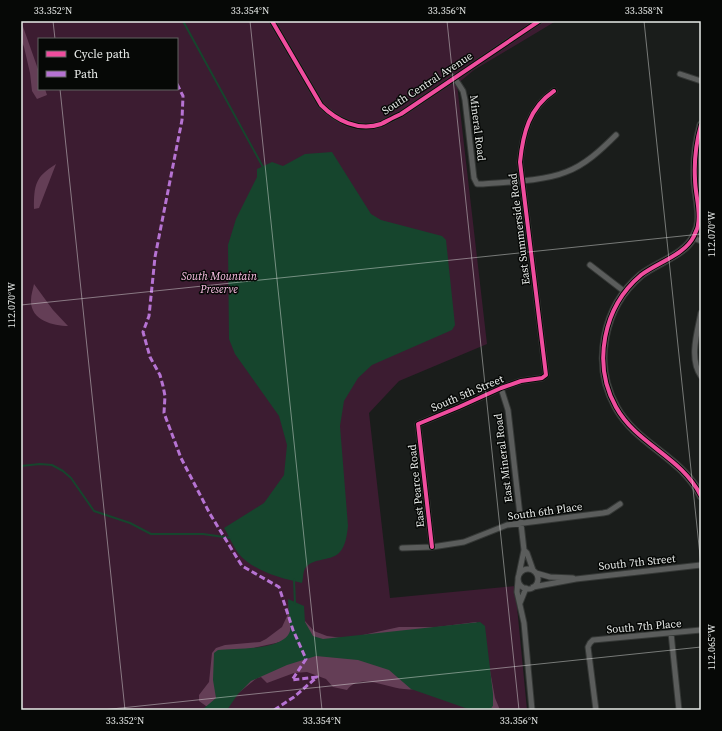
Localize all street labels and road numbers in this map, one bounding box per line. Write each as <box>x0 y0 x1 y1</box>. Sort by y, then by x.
street label: South Central Avenue <box>379 48 476 118</box>
street label: Mineral Road <box>466 94 489 163</box>
street label: East Summerside Road <box>505 171 534 286</box>
street label: South 5th Street <box>429 371 506 415</box>
street label: East Mineral Road <box>491 412 516 503</box>
street label: East Pearce Road <box>405 443 428 528</box>
street label: South 6th Place <box>507 499 584 524</box>
street label: South 7th Street <box>598 551 677 574</box>
street label: South 7th Place <box>606 616 683 637</box>

